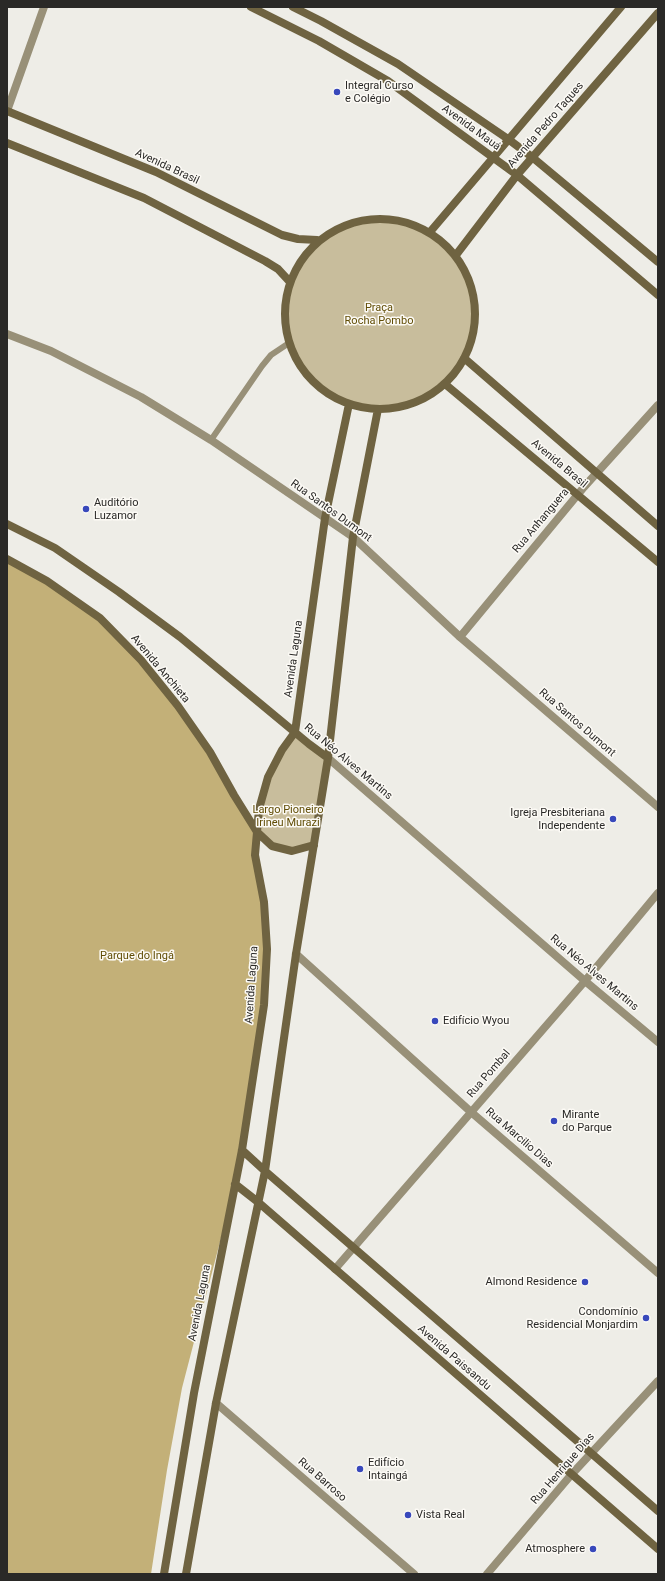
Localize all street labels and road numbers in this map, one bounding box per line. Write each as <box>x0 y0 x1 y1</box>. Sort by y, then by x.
street label: Avenida Pedro Taques <box>505 80 587 170</box>
street label: Avenida Mauá <box>439 102 503 154</box>
street label: Avenida Brasil <box>133 146 201 188</box>
street label: Avenida Brasil <box>528 437 590 491</box>
street label: Rua Santos Dumont <box>288 477 374 545</box>
street label: Rua Anhanguera <box>510 486 572 556</box>
street label: Avenida Laguna <box>282 620 306 698</box>
street label: Avenida Anchieta <box>128 632 192 706</box>
street label: Rua Santos Dumont <box>536 686 618 760</box>
street label: Rua Néo Alves Martins <box>301 721 395 803</box>
street label: Rua Néo Alves Martins <box>547 932 641 1014</box>
street label: Avenida Laguna <box>243 946 261 1024</box>
street label: Rua Pombal <box>465 1047 513 1101</box>
street label: Rua Marcilio Dias <box>483 1105 555 1171</box>
street label: Avenida Laguna <box>186 1264 214 1342</box>
street label: Avenida Paissandu <box>415 1323 493 1393</box>
street label: Rua Henrique Dias <box>528 1431 598 1507</box>
street label: Rua Barroso <box>295 1455 349 1505</box>

